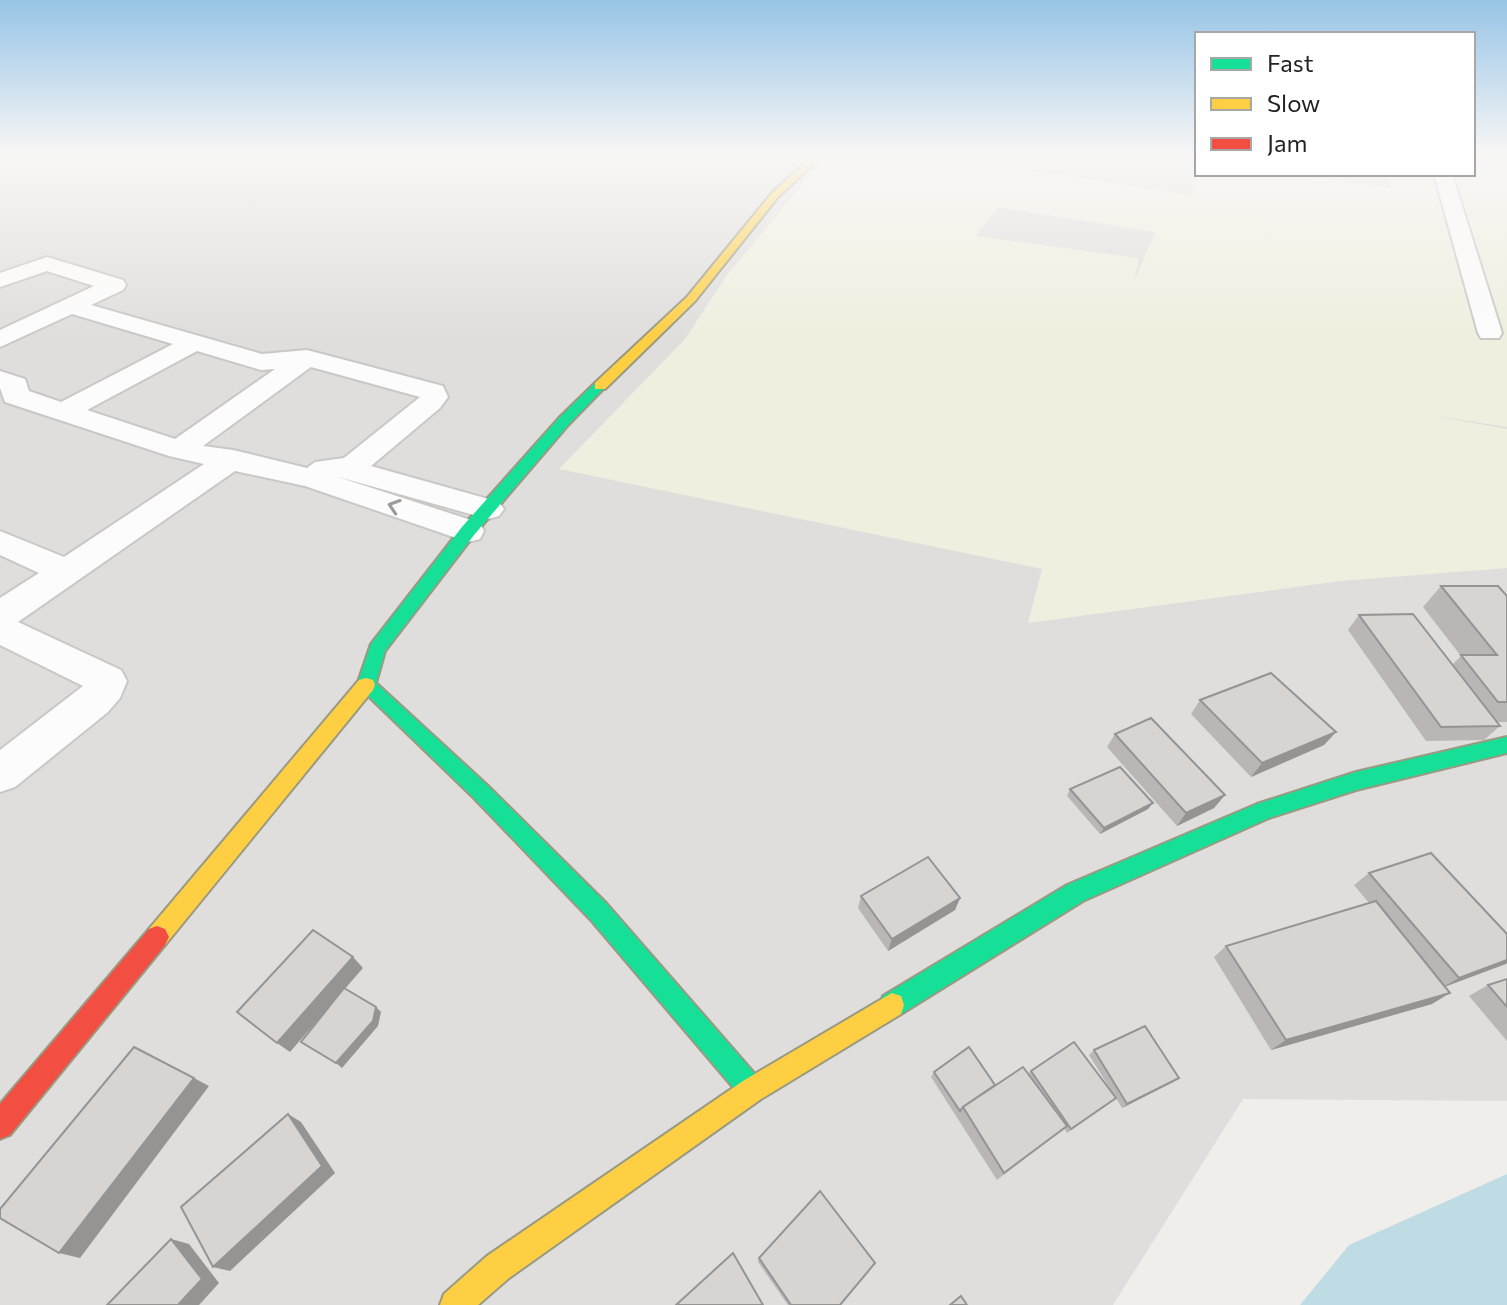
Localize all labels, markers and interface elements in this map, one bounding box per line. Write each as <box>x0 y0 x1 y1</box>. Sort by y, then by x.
legend <box>1195 32 1475 176</box>
text: Fast <box>1267 48 1314 77</box>
text: Slow <box>1267 88 1320 117</box>
text: Jam <box>1267 128 1307 157</box>
one-way arrow <box>388 499 402 515</box>

